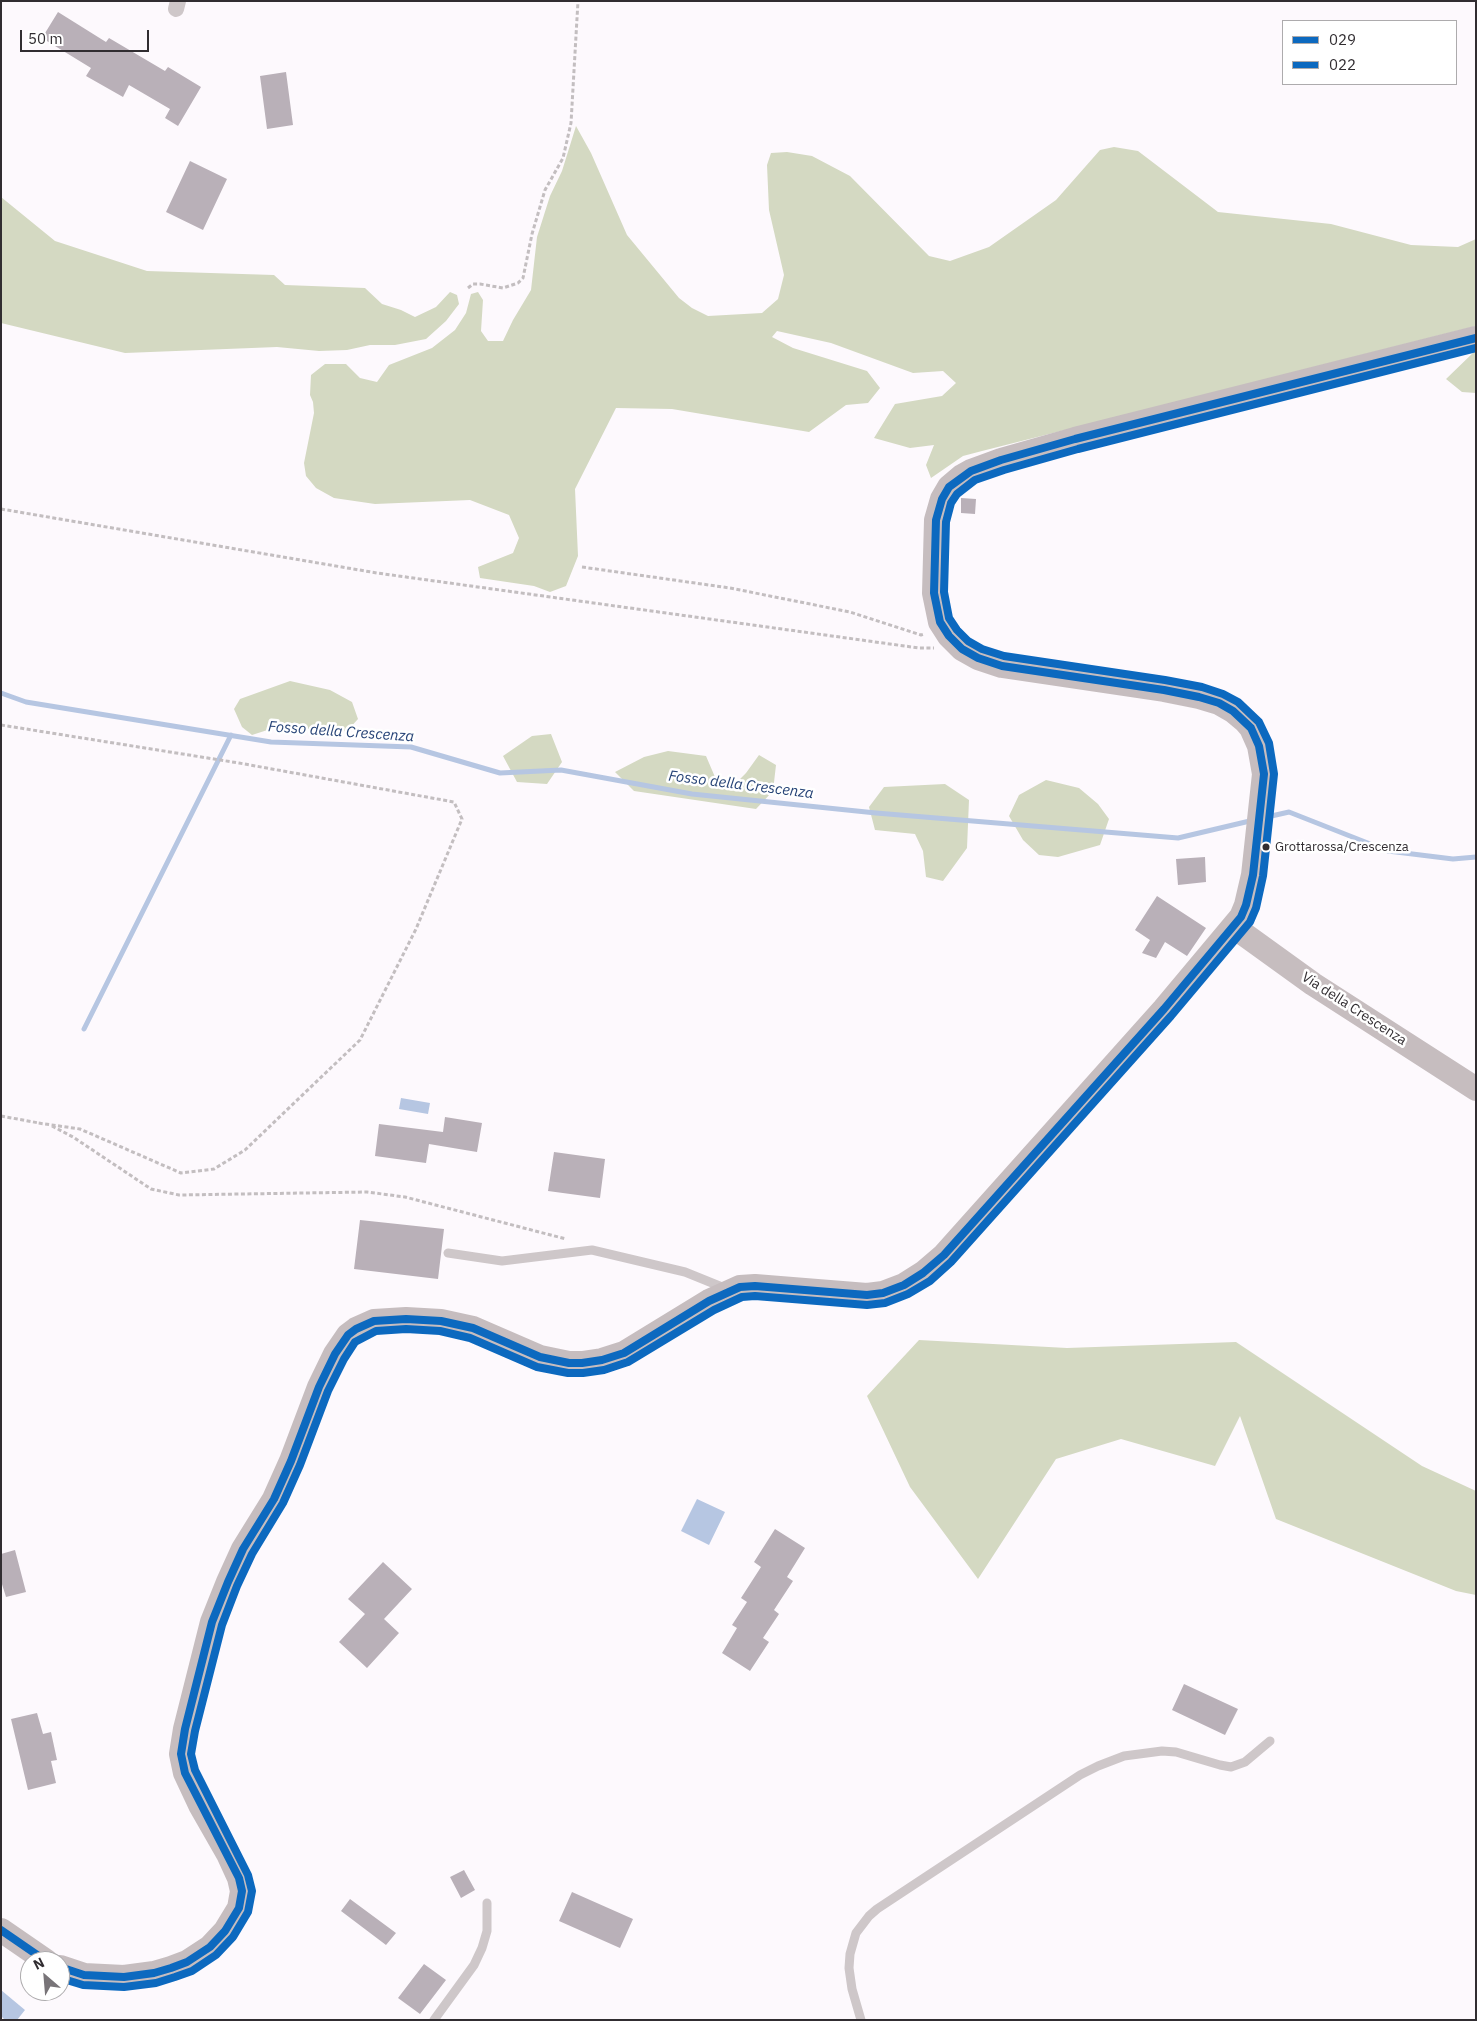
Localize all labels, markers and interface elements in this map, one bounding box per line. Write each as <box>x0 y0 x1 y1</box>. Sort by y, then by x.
scale bar <box>22 20 151 52</box>
legend <box>1282 20 1457 85</box>
text: 50 m <box>28 29 63 48</box>
text: 029 <box>1329 30 1356 49</box>
text: 022 <box>1329 55 1356 74</box>
water label: Fosso della Crescenza <box>267 718 415 746</box>
water label: Fosso della Crescenza <box>667 767 815 803</box>
place label: Grottarossa/Crescenza <box>1275 839 1409 855</box>
marker: Grottarossa/Crescenza <box>1261 842 1271 852</box>
street label: Via della Crescenza <box>1298 969 1410 1049</box>
north arrow <box>20 1951 70 2001</box>
text: N <box>30 1953 47 1974</box>

